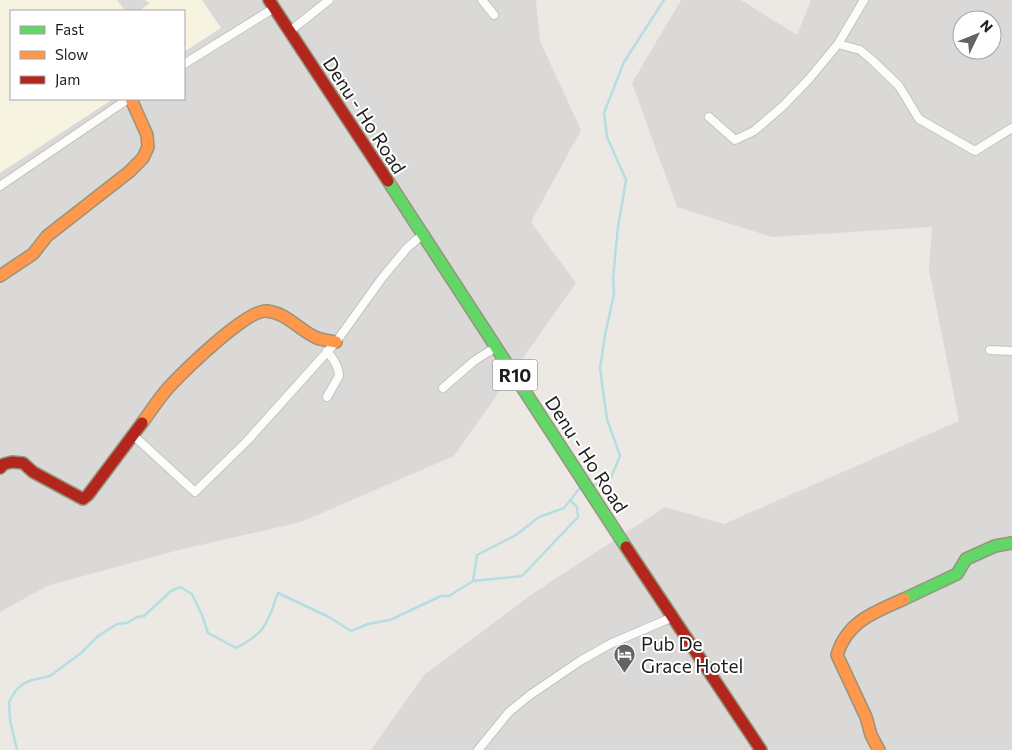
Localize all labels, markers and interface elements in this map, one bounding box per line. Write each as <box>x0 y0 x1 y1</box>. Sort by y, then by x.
legend <box>10 10 185 100</box>
north arrow <box>952 10 1002 60</box>
text: N <box>977 16 997 35</box>
text: Fast <box>55 20 84 38</box>
text: Slow <box>55 45 88 63</box>
street label: Denu - Ho Road <box>319 52 411 178</box>
text: Jam <box>55 70 80 88</box>
road number: R10 <box>492 360 538 390</box>
street label: Denu - Ho Road <box>541 391 633 517</box>
place label: Pub De Grace Hotel <box>641 632 743 677</box>
hotel icon: Pub De Grace Hotel <box>613 642 637 673</box>

